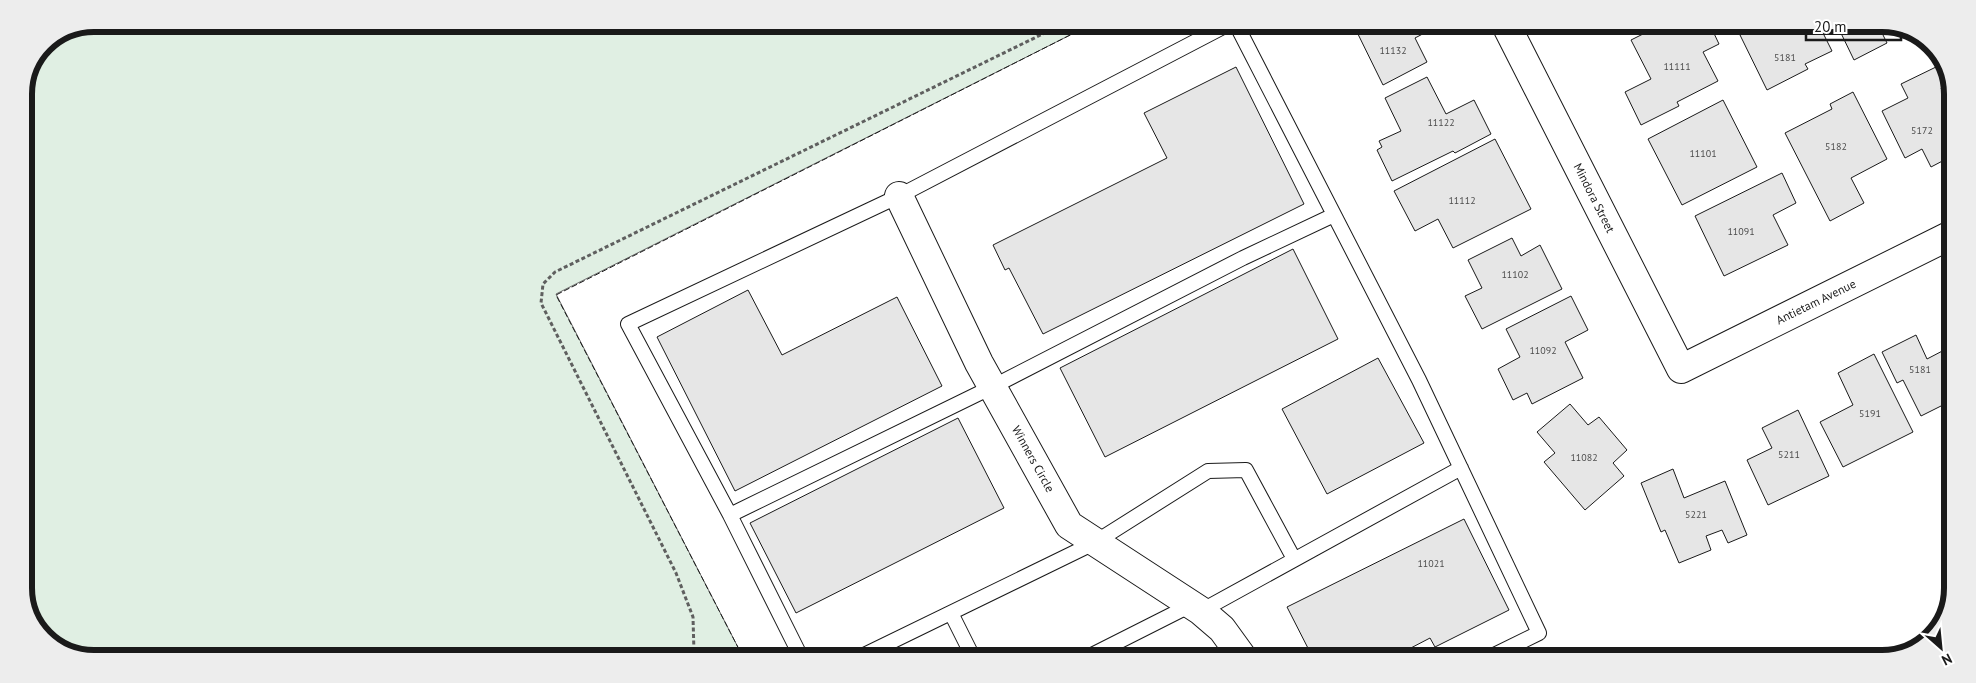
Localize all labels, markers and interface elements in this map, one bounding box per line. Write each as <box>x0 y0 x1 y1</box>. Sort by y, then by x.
scale bar <box>1806 10 1901 42</box>
text: 20 m <box>1814 17 1847 36</box>
house number: 11132 <box>1379 44 1407 57</box>
house number: 5181 <box>1774 51 1796 64</box>
house number: 11111 <box>1663 60 1691 73</box>
house number: 11122 <box>1427 116 1455 129</box>
house number: 5172 <box>1911 124 1933 137</box>
house number: 5182 <box>1825 140 1847 153</box>
house number: 11101 <box>1689 147 1717 160</box>
street label: Mindora Street <box>1571 160 1618 235</box>
house number: 11112 <box>1448 194 1476 207</box>
house number: 11091 <box>1727 225 1755 238</box>
house number: 11102 <box>1501 268 1529 281</box>
street label: Antietam Avenue <box>1773 276 1858 327</box>
house number: 11092 <box>1529 344 1557 357</box>
house number: 5181 <box>1909 363 1931 376</box>
house number: 5191 <box>1859 407 1881 420</box>
street label: Winners Circle <box>1009 423 1058 495</box>
house number: 5211 <box>1778 448 1800 461</box>
house number: 11082 <box>1570 451 1598 464</box>
house number: 5221 <box>1685 508 1707 521</box>
house number: 11021 <box>1417 557 1445 570</box>
north arrow <box>1916 623 1966 673</box>
text: N <box>1939 649 1955 670</box>

